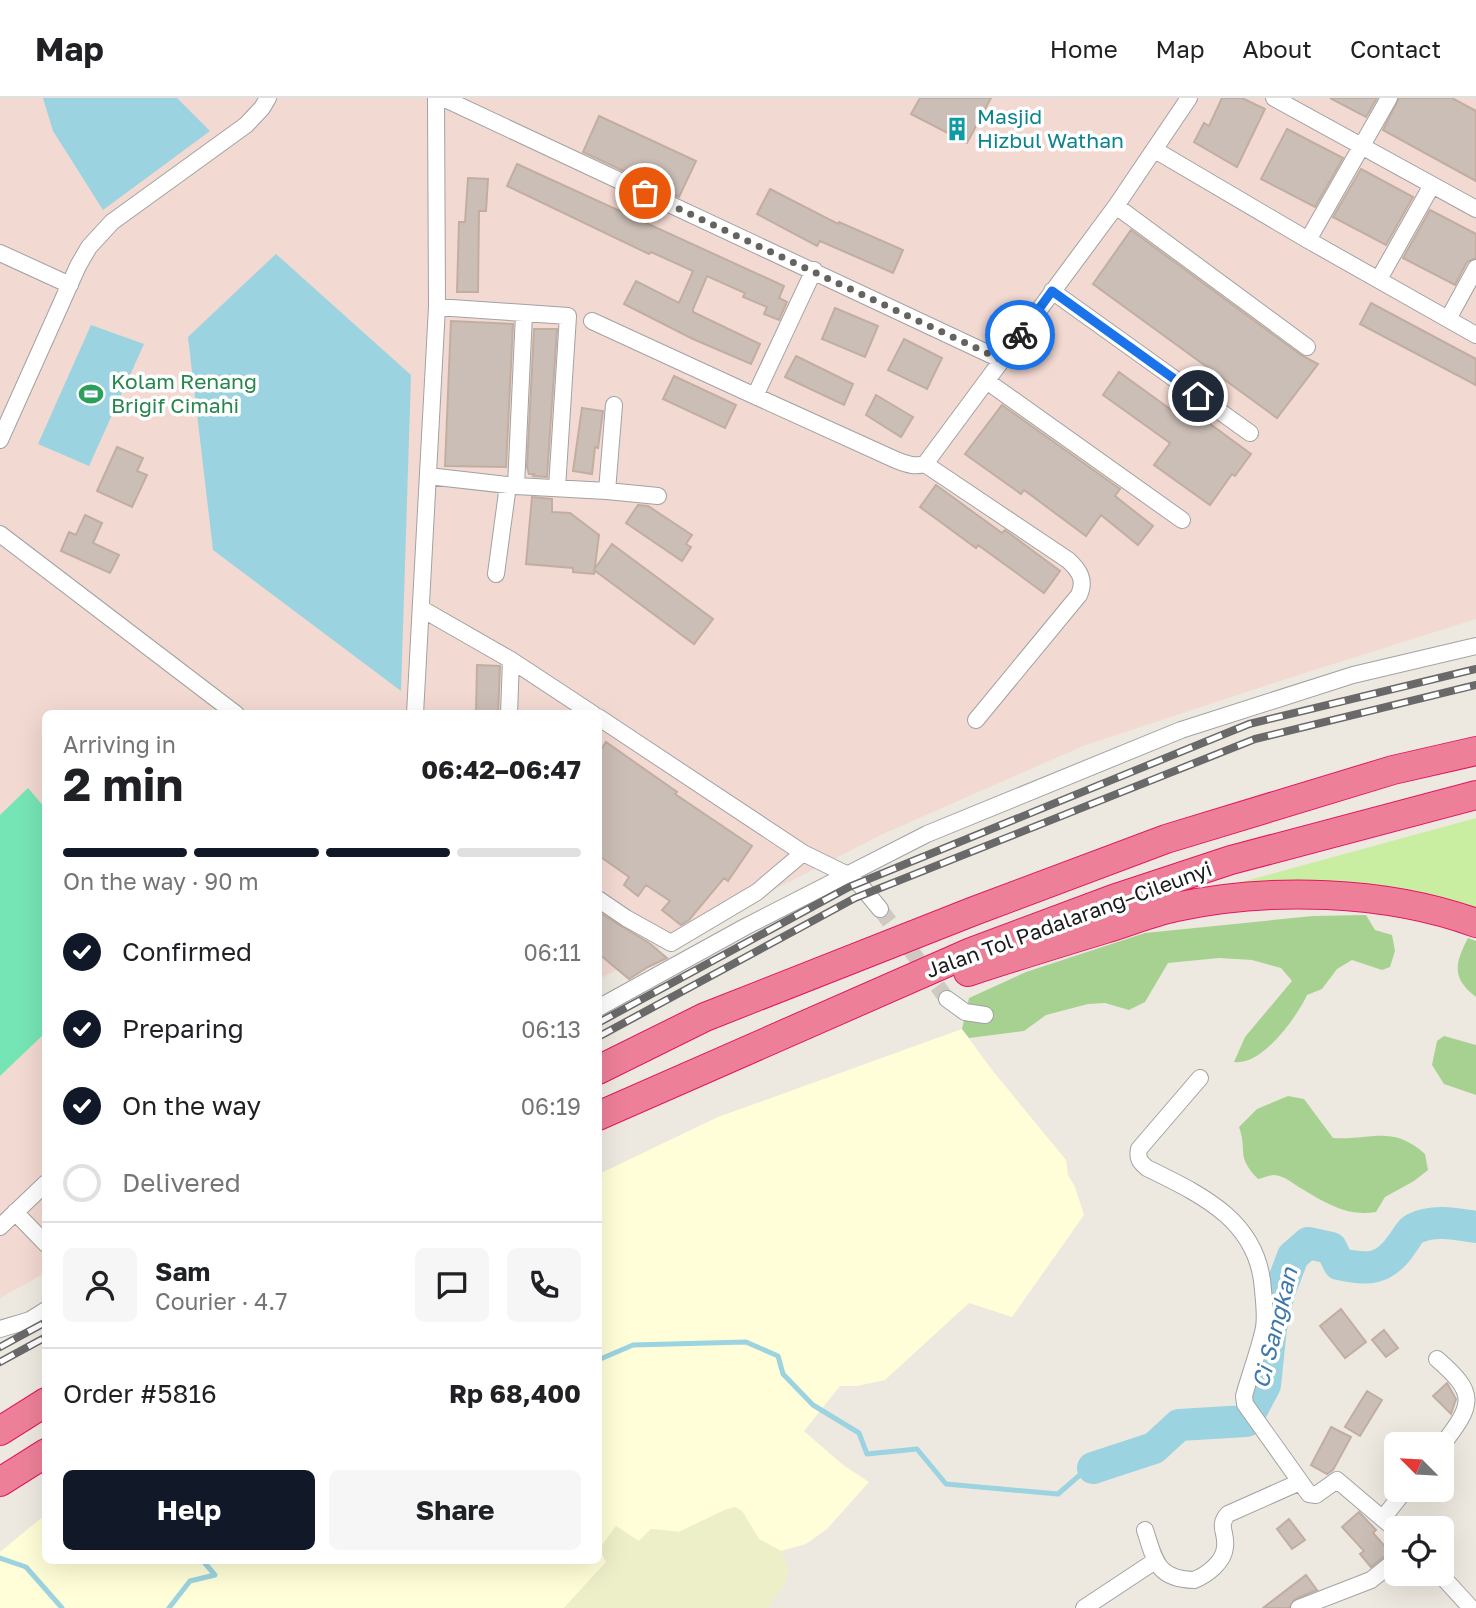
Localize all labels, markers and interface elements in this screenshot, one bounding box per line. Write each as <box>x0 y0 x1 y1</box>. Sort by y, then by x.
text: Map <box>35 29 104 68</box>
text: Home <box>1050 34 1118 63</box>
text: Map <box>1156 34 1205 63</box>
text: About <box>1243 34 1312 63</box>
text: Contact <box>1350 34 1441 63</box>
place label: Masjid Hizbul Wathan <box>977 103 1124 153</box>
building icon: Masjid Hizbul Wathan <box>943 115 971 143</box>
pin <box>615 163 675 223</box>
icon: bag <box>626 174 664 212</box>
courier <box>985 300 1055 370</box>
icon: bike <box>1001 316 1039 354</box>
pin <box>1168 366 1228 426</box>
place label: Kolam Renang Brigif Cimahi <box>111 368 257 418</box>
icon: home <box>1179 377 1217 415</box>
sports icon: Kolam Renang Brigif Cimahi <box>77 380 105 408</box>
text: Arriving in <box>63 730 176 758</box>
text: 06:42–06:47 <box>421 754 581 785</box>
text: 2 min <box>63 756 183 811</box>
street label: Jalan Tol Padalarang–Cileunyi <box>922 855 1215 983</box>
text: On the way · 90 m <box>63 867 259 895</box>
icon: check <box>63 933 101 971</box>
text: Confirmed <box>122 936 252 967</box>
text: 06:11 <box>524 938 581 966</box>
icon: check <box>63 1010 101 1048</box>
text: Preparing <box>122 1013 244 1044</box>
text: 06:13 <box>521 1015 581 1043</box>
icon: check <box>63 1087 101 1125</box>
text: On the way <box>122 1090 261 1121</box>
text: 06:19 <box>521 1092 581 1120</box>
text: Delivered <box>122 1167 241 1198</box>
button: person <box>63 1248 137 1322</box>
button: chat <box>415 1248 489 1322</box>
button: phone <box>507 1248 581 1322</box>
text: Sam <box>155 1256 210 1287</box>
water label: Ci Sangkan <box>1246 1264 1303 1391</box>
text: Courier · 4.7 <box>155 1287 287 1315</box>
text: Order #5816 <box>63 1378 217 1409</box>
text: Rp 68,400 <box>449 1378 581 1409</box>
north arrow <box>1384 1432 1454 1502</box>
map controls <box>1384 1432 1454 1586</box>
button: Help <box>63 1470 315 1550</box>
button: Share <box>329 1470 581 1550</box>
button: locate <box>1384 1516 1454 1586</box>

